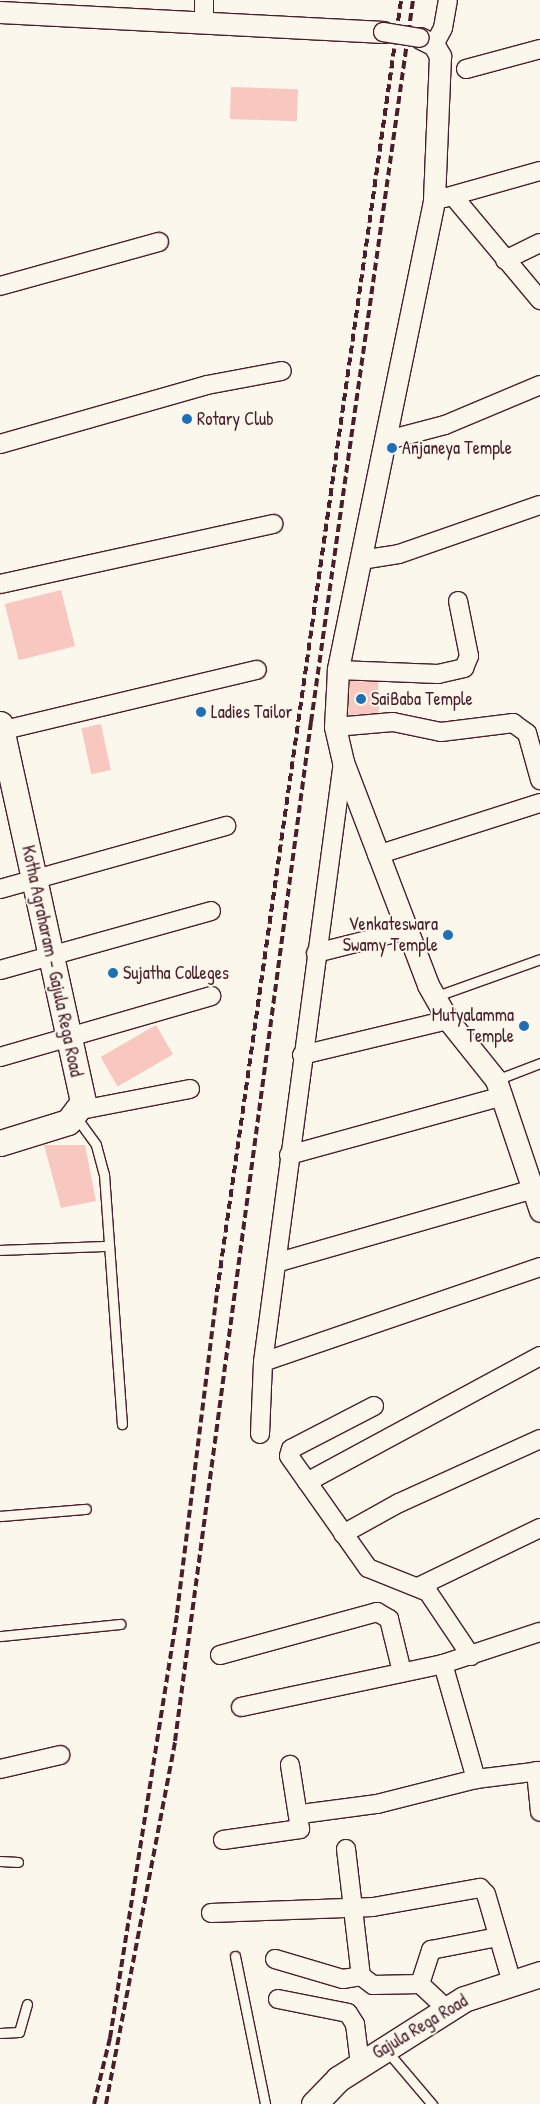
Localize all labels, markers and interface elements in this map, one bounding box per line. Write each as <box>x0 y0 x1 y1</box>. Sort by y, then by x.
place label: Rotary Club <box>197 408 274 430</box>
marker: Rotary Club <box>181 413 193 425</box>
place label: Anjaneya Temple <box>402 437 512 459</box>
marker: Anjaneya Temple <box>386 442 398 454</box>
place label: SaiBaba Temple <box>371 688 473 710</box>
marker: SaiBaba Temple <box>355 693 367 705</box>
place label: Ladies Tailor <box>211 701 293 723</box>
marker: Ladies Tailor <box>195 706 207 718</box>
street label: Kotha Agraharam - Gajula Rega Road <box>17 843 87 1079</box>
place label: Venkateswara Swamy Temple <box>343 914 438 956</box>
marker: Venkateswara Swamy Temple <box>442 929 454 941</box>
place label: Sujatha Colleges <box>123 962 229 984</box>
marker: Sujatha Colleges <box>107 967 119 979</box>
place label: Mutyalamma Temple <box>432 1005 514 1048</box>
marker: Mutyalamma Temple <box>518 1020 530 1032</box>
street label: Gajula Rega Road <box>369 1990 471 2064</box>

